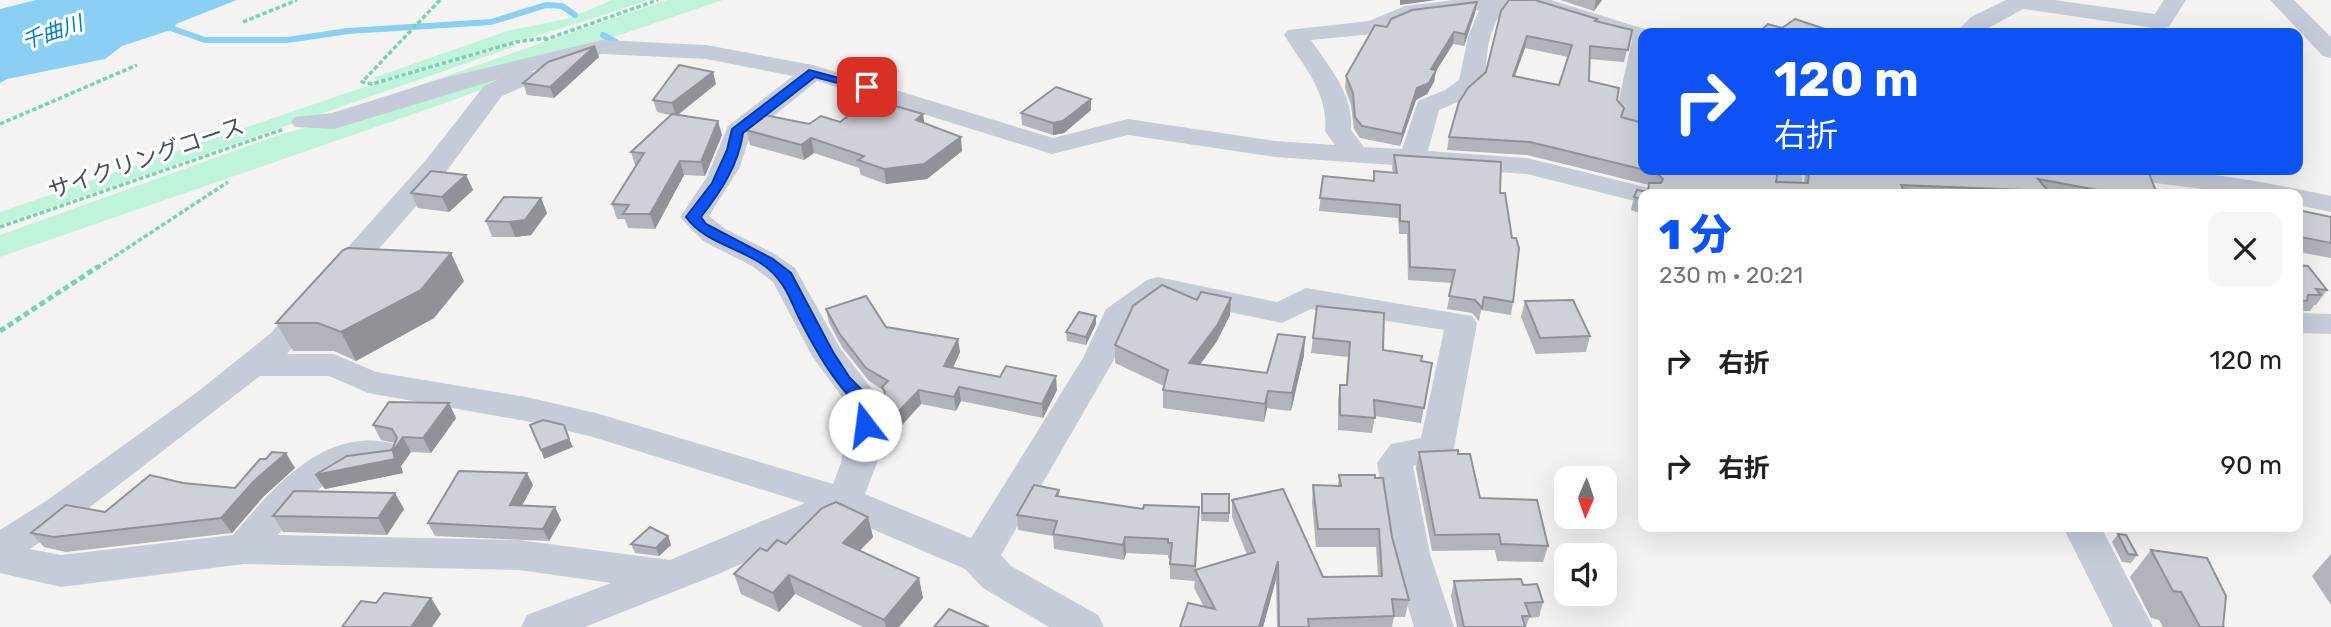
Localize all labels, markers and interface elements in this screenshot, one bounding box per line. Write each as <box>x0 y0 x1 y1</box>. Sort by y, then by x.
water label: 千曲川 <box>18 9 88 54</box>
text: 120 m <box>1774 50 1919 108</box>
icon: right <box>1659 56 1750 147</box>
pin <box>837 57 897 117</box>
icon: arrive <box>848 68 886 106</box>
street label: サイクリングコース <box>44 111 248 205</box>
text: 右折 <box>1774 116 1838 154</box>
text: 1 分 <box>1659 210 1732 260</box>
button: close <box>2208 212 2282 286</box>
text: 230 m · 20:21 <box>1659 261 1803 289</box>
icon: right <box>1659 342 1697 380</box>
text: 120 m <box>2210 345 2282 376</box>
text: 右折 <box>1718 348 1770 379</box>
position arrow <box>828 388 902 462</box>
icon: right <box>1659 447 1697 485</box>
text: 90 m <box>2221 450 2282 481</box>
text: 右折 <box>1718 453 1770 484</box>
north arrow <box>1554 466 1617 528</box>
map controls <box>1554 466 1617 606</box>
button: sound <box>1554 543 1617 606</box>

